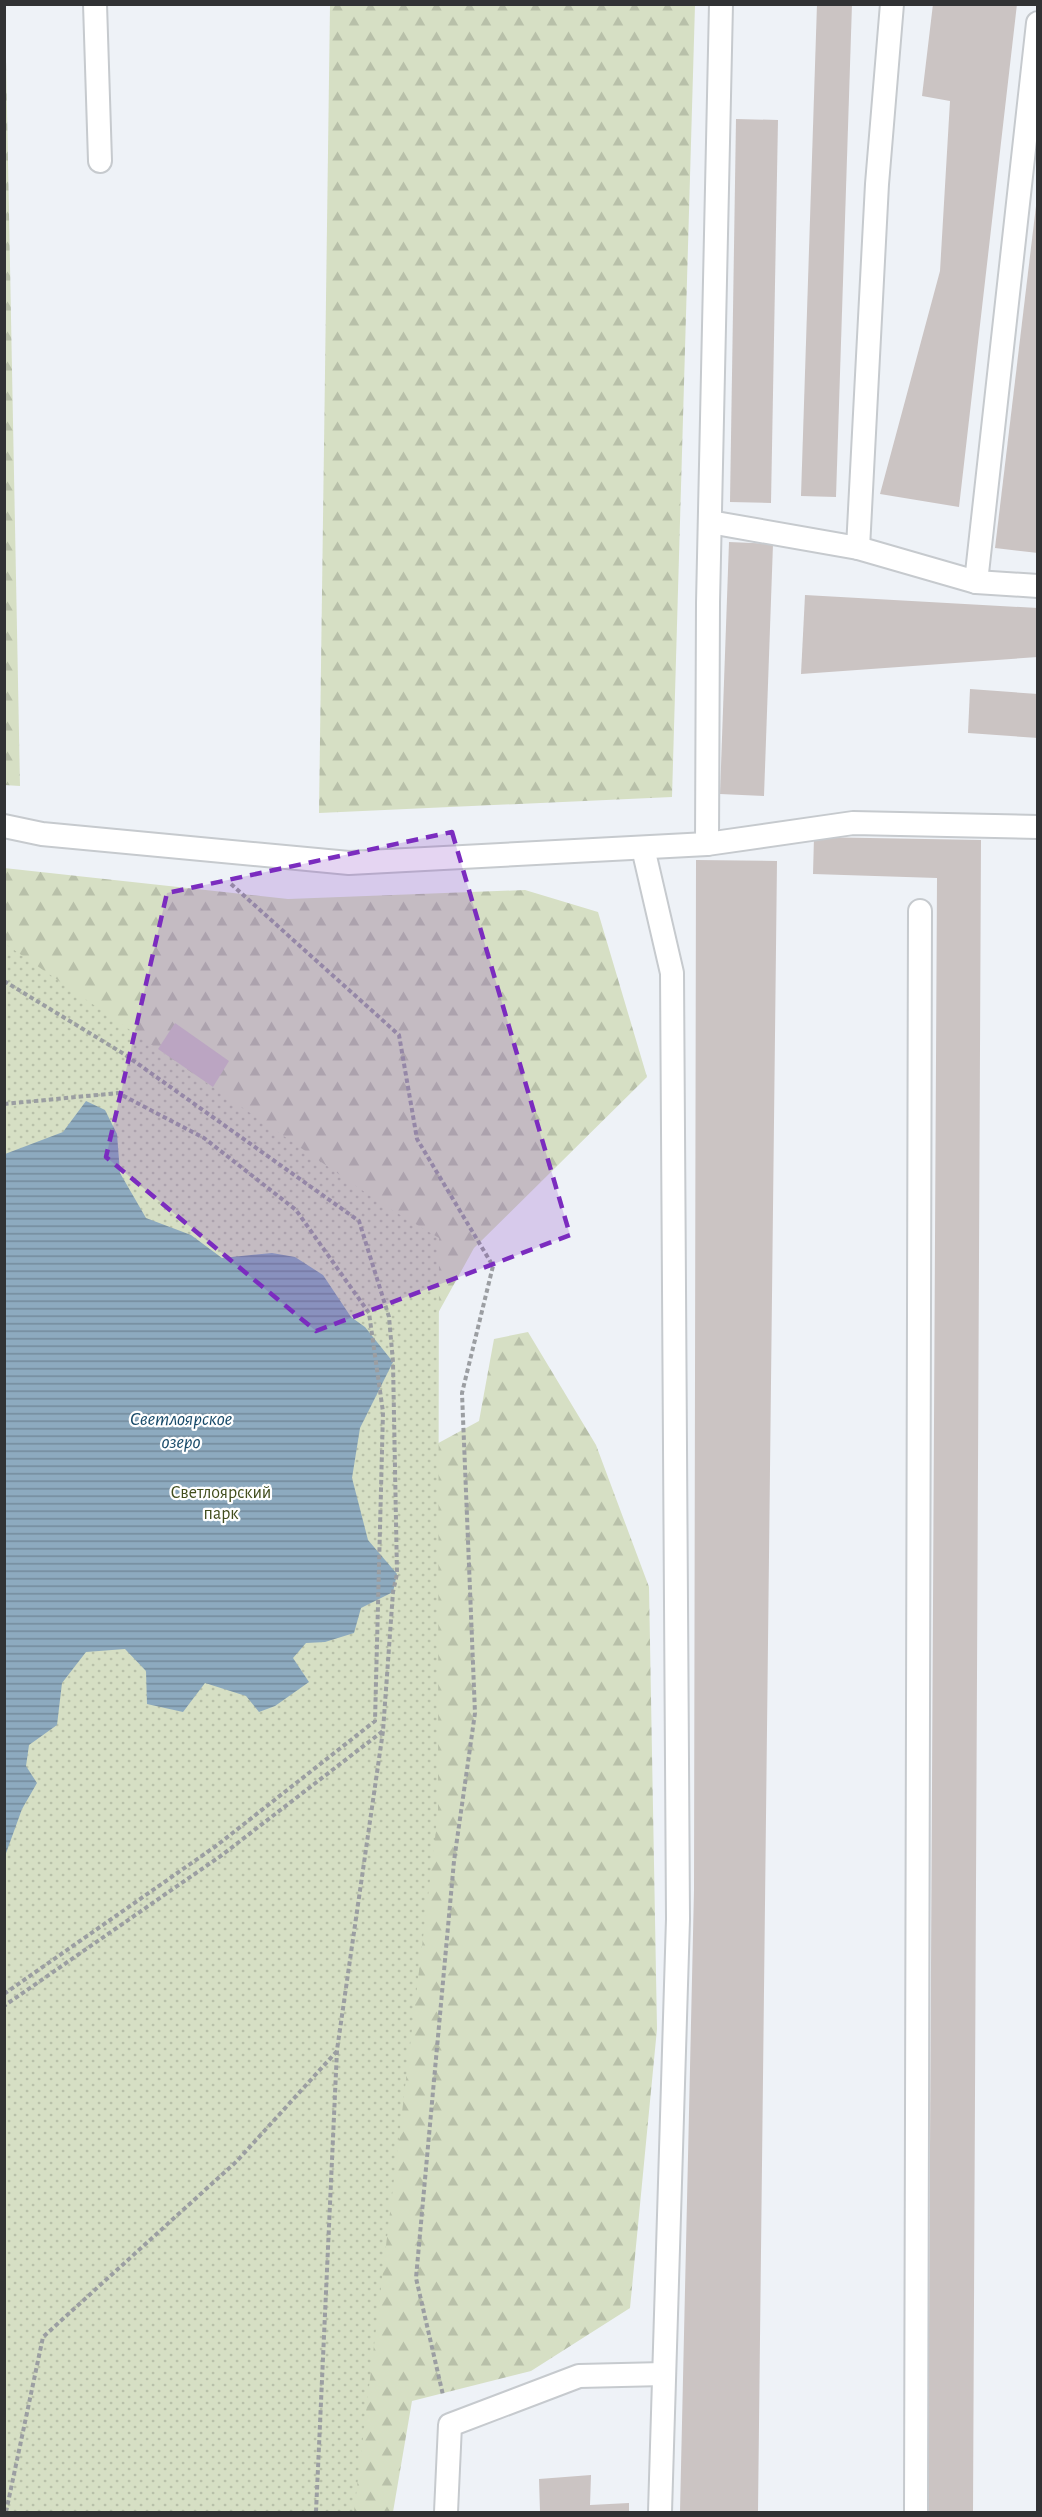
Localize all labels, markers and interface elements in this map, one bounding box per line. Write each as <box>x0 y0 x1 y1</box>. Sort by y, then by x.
water label: Светлоярское озеро <box>130 1409 232 1452</box>
park label: Светлоярский парк <box>171 1484 271 1523</box>

